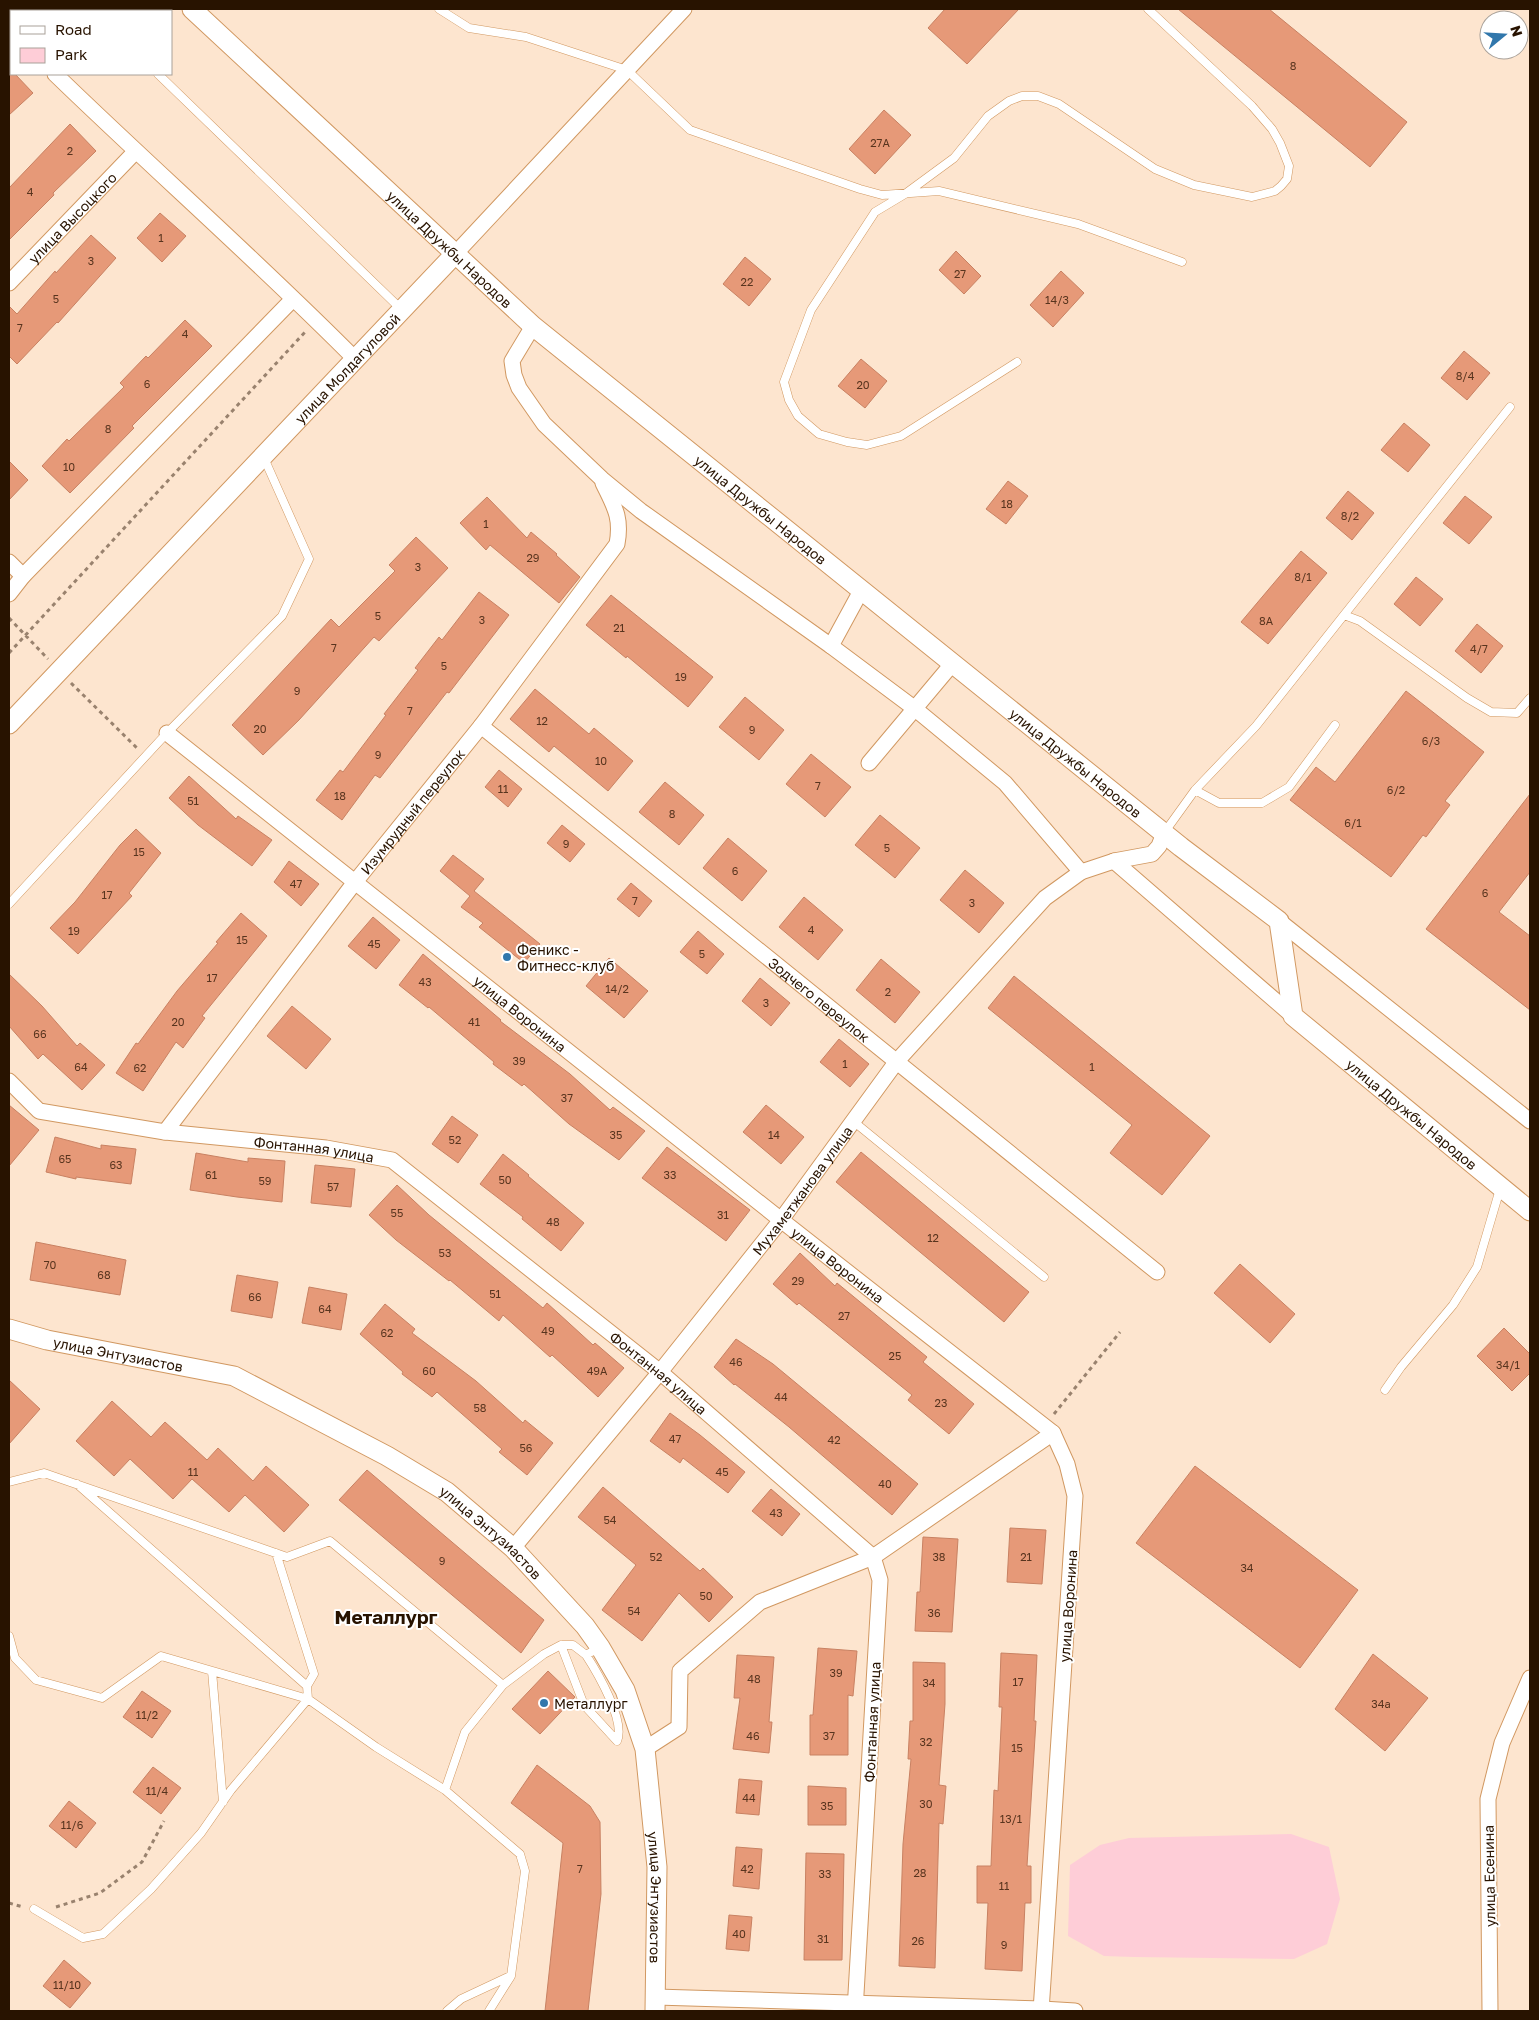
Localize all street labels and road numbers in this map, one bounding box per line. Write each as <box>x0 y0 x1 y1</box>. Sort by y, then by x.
street label: улица Высоцкого <box>24 168 120 266</box>
street label: улица Дружбы Народов <box>384 186 516 311</box>
street label: улица Молдагуловой <box>291 309 403 426</box>
street label: улица Дружбы Народов <box>691 451 830 567</box>
street label: улица Дружбы Народов <box>1006 704 1145 821</box>
street label: Изумрудный переулок <box>357 745 468 877</box>
street label: Зодчего переулок <box>765 953 873 1045</box>
street label: улица Воронина <box>471 972 570 1055</box>
street label: улица Дружбы Народов <box>1343 1055 1481 1173</box>
street label: Мухаметжанова улица <box>748 1122 856 1258</box>
street label: Фонтанная улица <box>253 1132 375 1165</box>
street label: улица Воронина <box>788 1223 888 1306</box>
street label: Фонтанная улица <box>607 1327 711 1418</box>
street label: улица Энтузиастов <box>52 1333 185 1375</box>
street label: улица Энтузиастов <box>437 1481 546 1582</box>
street label: улица Воронина <box>1056 1549 1080 1663</box>
street label: Фонтанная улица <box>860 1661 884 1783</box>
street label: улица Есенина <box>1480 1825 1498 1927</box>
street label: улица Энтузиастов <box>645 1831 666 1963</box>

